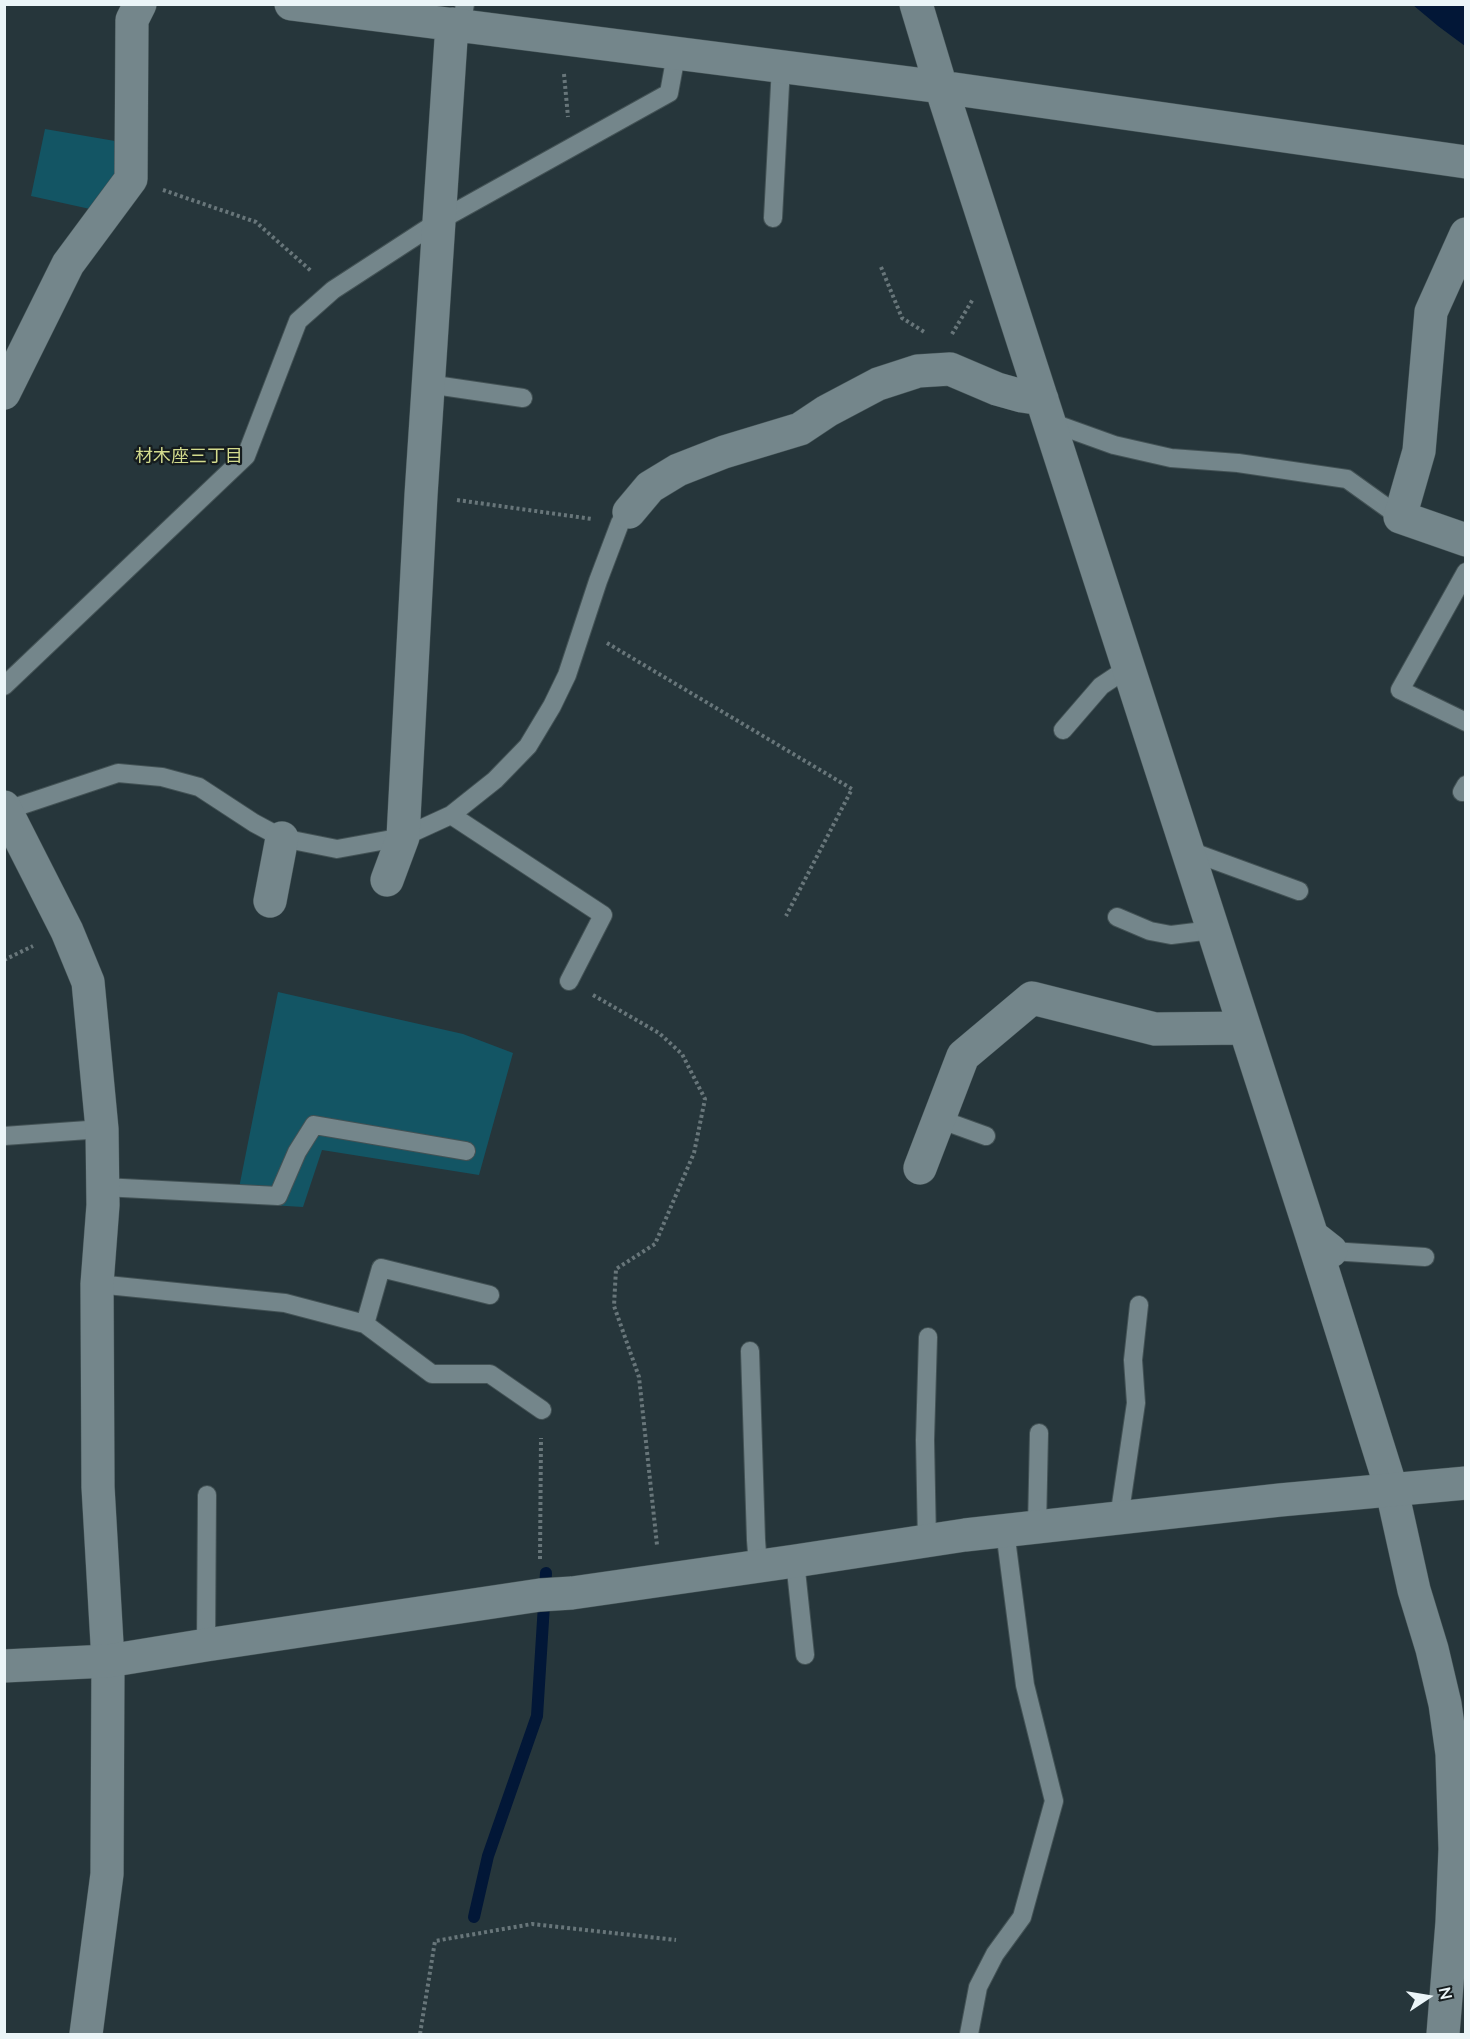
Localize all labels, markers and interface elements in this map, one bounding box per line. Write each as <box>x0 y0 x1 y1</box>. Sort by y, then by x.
district label: 材木座三丁目 <box>135 445 243 467</box>
north arrow <box>1398 1967 1458 2027</box>
text: N <box>1436 1985 1457 2001</box>

